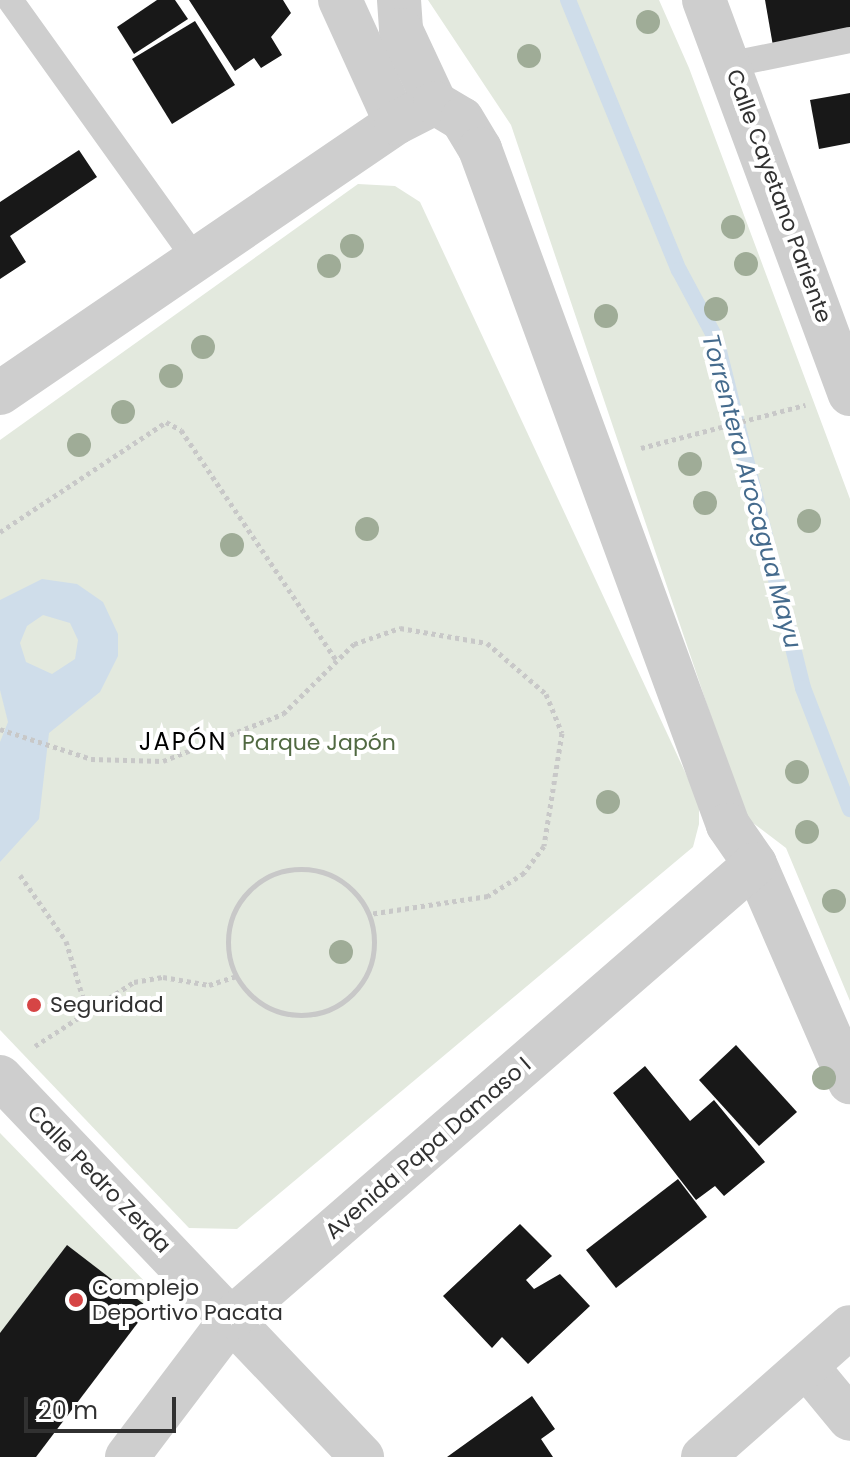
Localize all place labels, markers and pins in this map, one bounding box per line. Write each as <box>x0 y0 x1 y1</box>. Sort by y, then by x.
place label: Seguridad <box>50 992 164 1018</box>
marker: Seguridad <box>25 996 43 1014</box>
place label: Complejo Deportivo Pacata <box>92 1274 283 1326</box>
marker: Complejo Deportivo Pacata <box>67 1291 85 1309</box>

